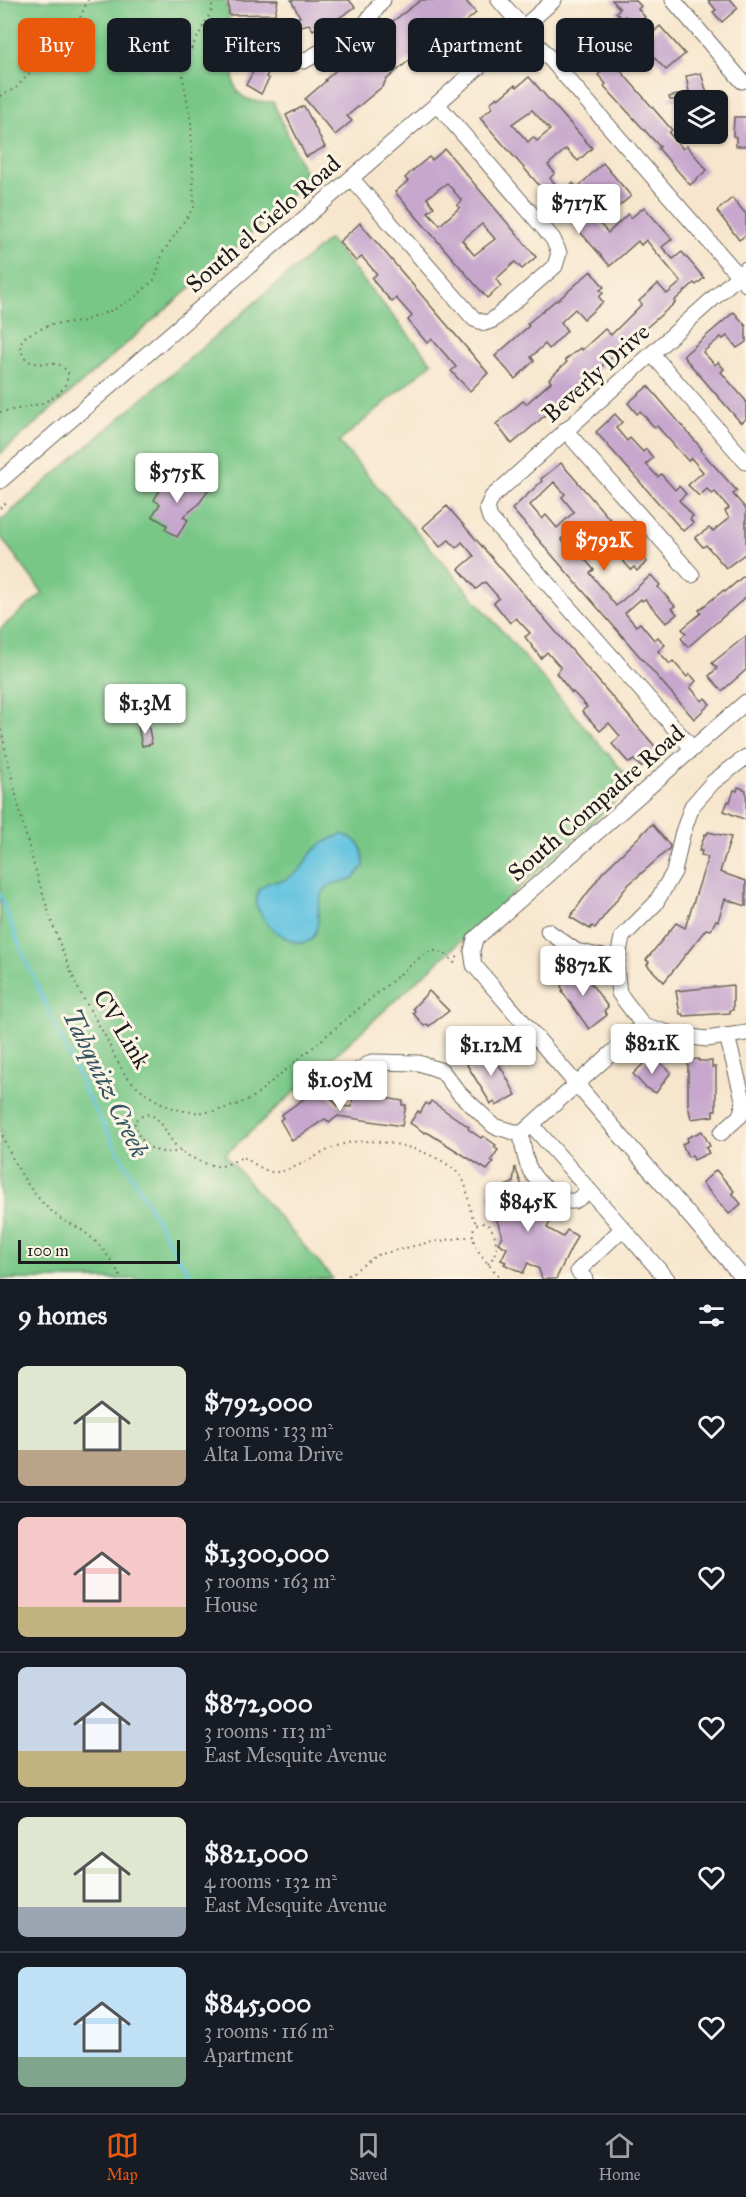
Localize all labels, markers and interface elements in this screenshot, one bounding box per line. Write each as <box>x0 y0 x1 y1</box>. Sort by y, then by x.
chip: Buy <box>18 18 95 72</box>
chip: Rent <box>107 18 191 72</box>
chip: Filters <box>203 18 302 72</box>
chip: New <box>314 18 396 72</box>
chip: Apartment <box>408 18 544 72</box>
chip: House <box>556 18 654 72</box>
map controls <box>674 90 728 144</box>
button: layers <box>674 90 728 144</box>
street label: South el Cielo Road <box>179 149 347 299</box>
pin: $717K <box>537 184 621 235</box>
text: $717K <box>551 191 607 215</box>
street label: Beverly Drive <box>536 317 656 429</box>
pin: $575K <box>135 453 219 504</box>
text: $575K <box>149 460 205 484</box>
pin: $792K <box>562 521 646 572</box>
text: $792K <box>575 528 633 552</box>
pin: $1.3M <box>103 684 187 735</box>
text: $1.3M <box>119 691 171 715</box>
street label: South Compadre Road <box>502 718 690 888</box>
pin: $872K <box>541 946 625 997</box>
text: $872K <box>554 953 612 977</box>
street label: CV Link <box>87 984 158 1075</box>
water label: Tahquitz Creek <box>56 1003 156 1163</box>
pin: $821K <box>610 1024 694 1075</box>
pin: $1.12M <box>442 1026 540 1077</box>
text: $821K <box>625 1031 679 1055</box>
text: $1.12M <box>460 1033 522 1057</box>
pin: $1.05M <box>291 1061 389 1112</box>
text: $1.05M <box>307 1068 373 1092</box>
pin: $845K <box>486 1182 570 1233</box>
text: $845K <box>499 1189 557 1213</box>
scale bar <box>18 1237 180 1264</box>
text: 100 m <box>27 1241 69 1260</box>
text: 9 homes <box>18 1299 107 1331</box>
icon: filters <box>695 1299 728 1332</box>
text: $792,000 <box>204 1386 313 1418</box>
icon: home <box>66 1390 138 1462</box>
icon: heart <box>695 1410 728 1443</box>
text: 5 rooms · 133 m² <box>204 1418 333 1442</box>
text: Alta Loma Drive <box>204 1442 343 1466</box>
text: $1,300,000 <box>204 1537 329 1569</box>
icon: home <box>66 1541 138 1613</box>
icon: heart <box>695 1561 728 1594</box>
text: 5 rooms · 163 m² <box>204 1569 336 1593</box>
text: House <box>204 1593 258 1617</box>
text: $872,000 <box>204 1687 313 1719</box>
icon: home <box>66 1691 138 1763</box>
icon: heart <box>695 1711 728 1744</box>
text: 3 rooms · 113 m² <box>204 1719 332 1743</box>
text: East Mesquite Avenue <box>204 1743 387 1767</box>
text: $821,000 <box>204 1837 309 1869</box>
icon: home <box>66 1841 138 1913</box>
icon: heart <box>695 1861 728 1894</box>
text: 4 rooms · 132 m² <box>204 1869 337 1893</box>
text: East Mesquite Avenue <box>204 1893 387 1917</box>
text: $845,000 <box>204 1987 311 2019</box>
icon: home <box>66 1991 138 2063</box>
icon: heart <box>695 2011 728 2044</box>
text: 3 rooms · 116 m² <box>204 2019 334 2043</box>
text: Apartment <box>204 2043 293 2067</box>
tab: Map <box>106 2129 139 2184</box>
tab: Saved <box>350 2129 388 2184</box>
tab: Home <box>599 2129 640 2184</box>

